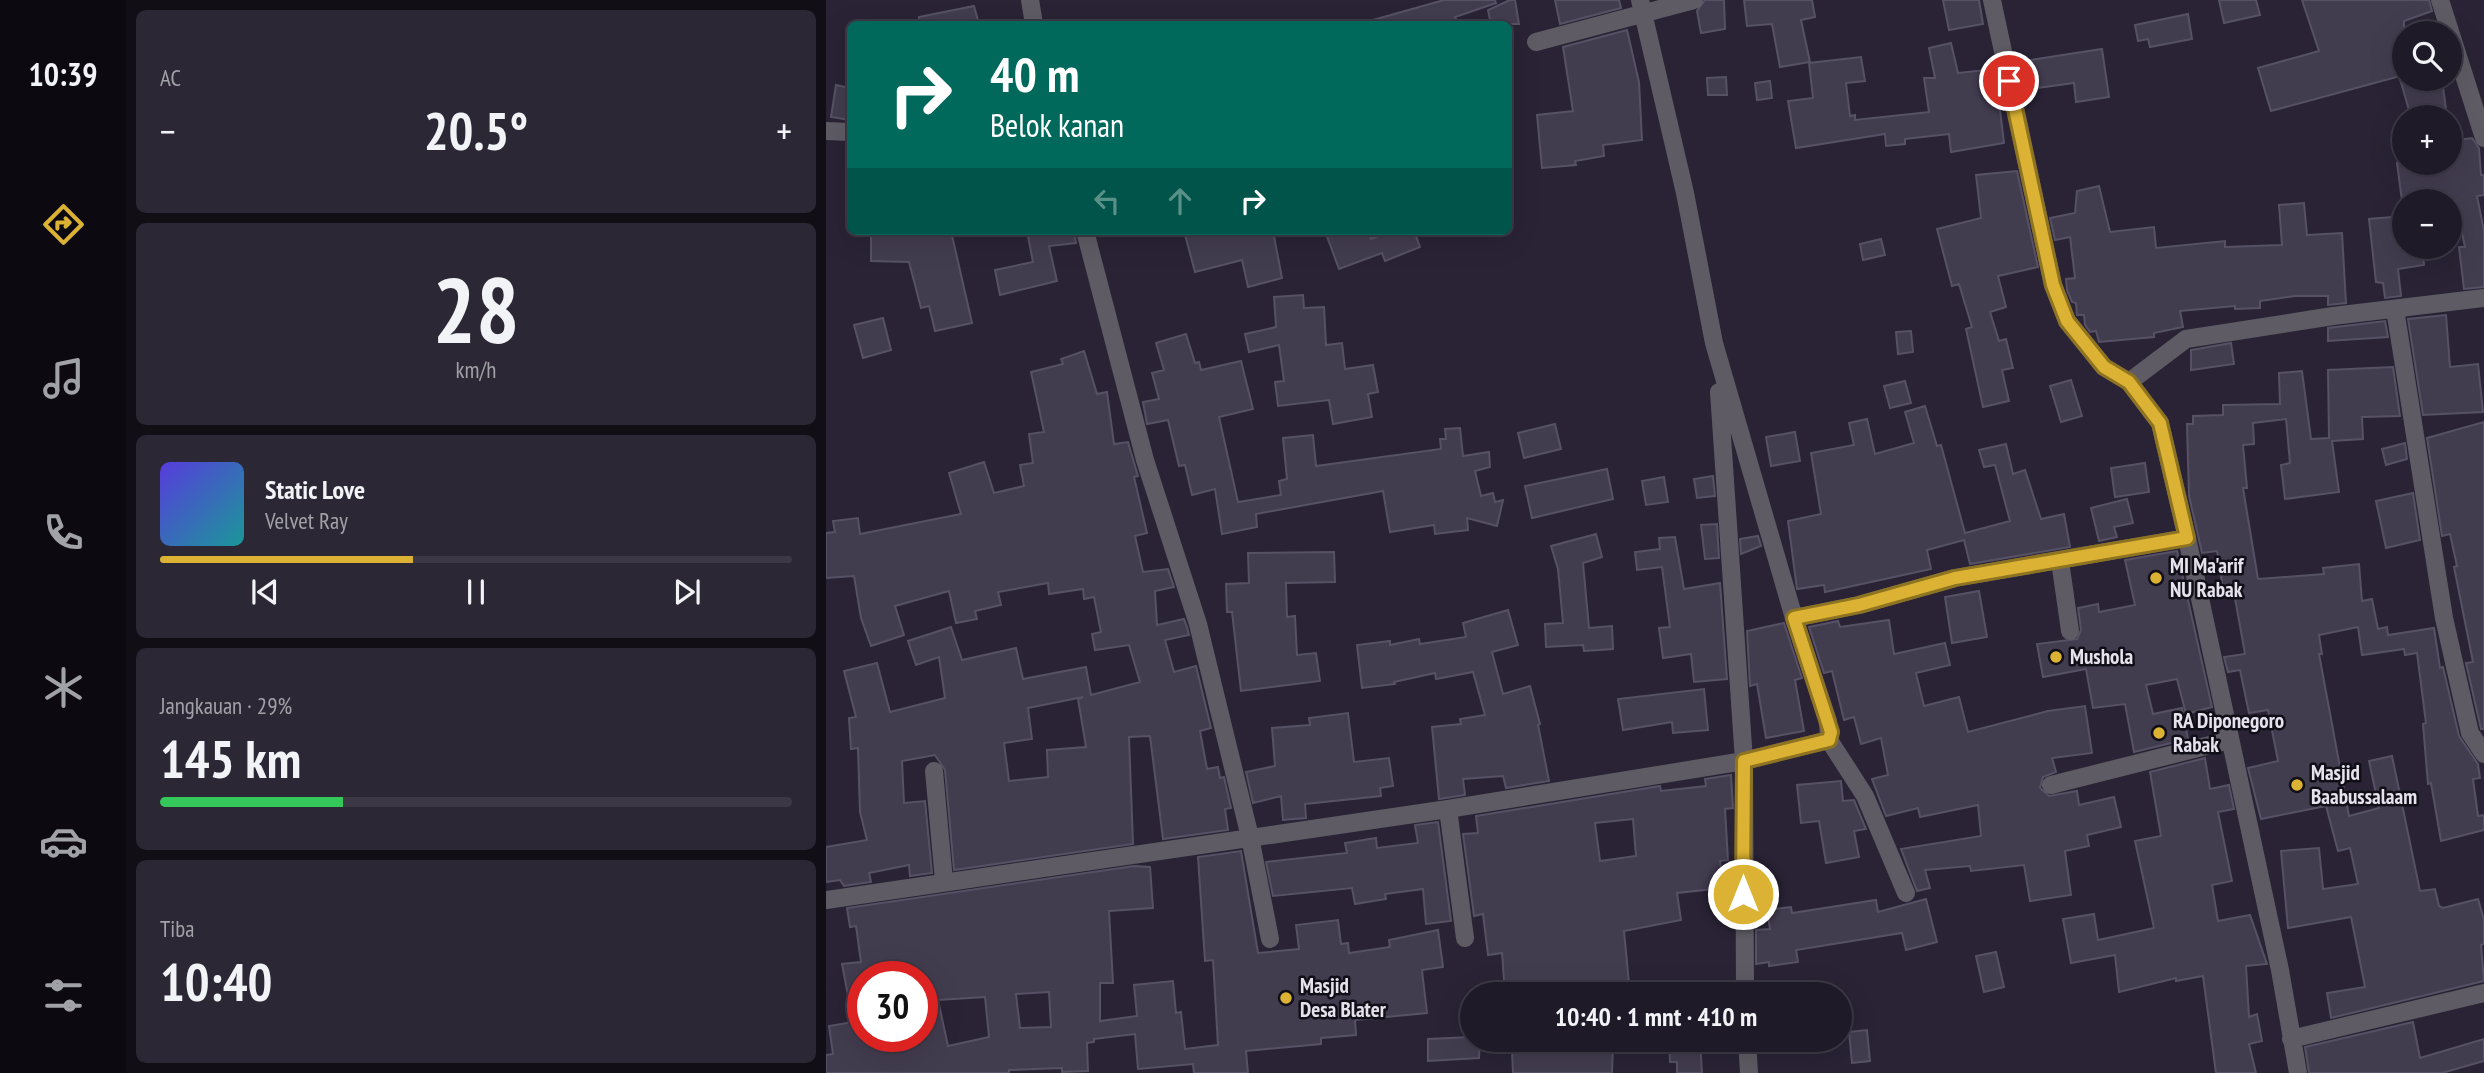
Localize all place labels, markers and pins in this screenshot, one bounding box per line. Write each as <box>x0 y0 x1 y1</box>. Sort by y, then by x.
pin <box>1979 51 2039 111</box>
place label: MI Ma'arif NU Rabak <box>2170 552 2245 603</box>
marker: MI Ma'arif NU Rabak <box>2148 570 2164 586</box>
place label: Mushola <box>2070 643 2134 670</box>
marker: Mushola <box>2048 649 2064 665</box>
place label: RA Diponegoro Rabak <box>2173 707 2284 758</box>
marker: RA Diponegoro Rabak <box>2151 725 2167 741</box>
place label: Masjid Baabussalaam <box>2311 759 2417 810</box>
marker: Masjid Baabussalaam <box>2289 777 2305 793</box>
place label: Masjid Desa Blater <box>1300 972 1387 1023</box>
marker: Masjid Desa Blater <box>1278 990 1294 1006</box>

